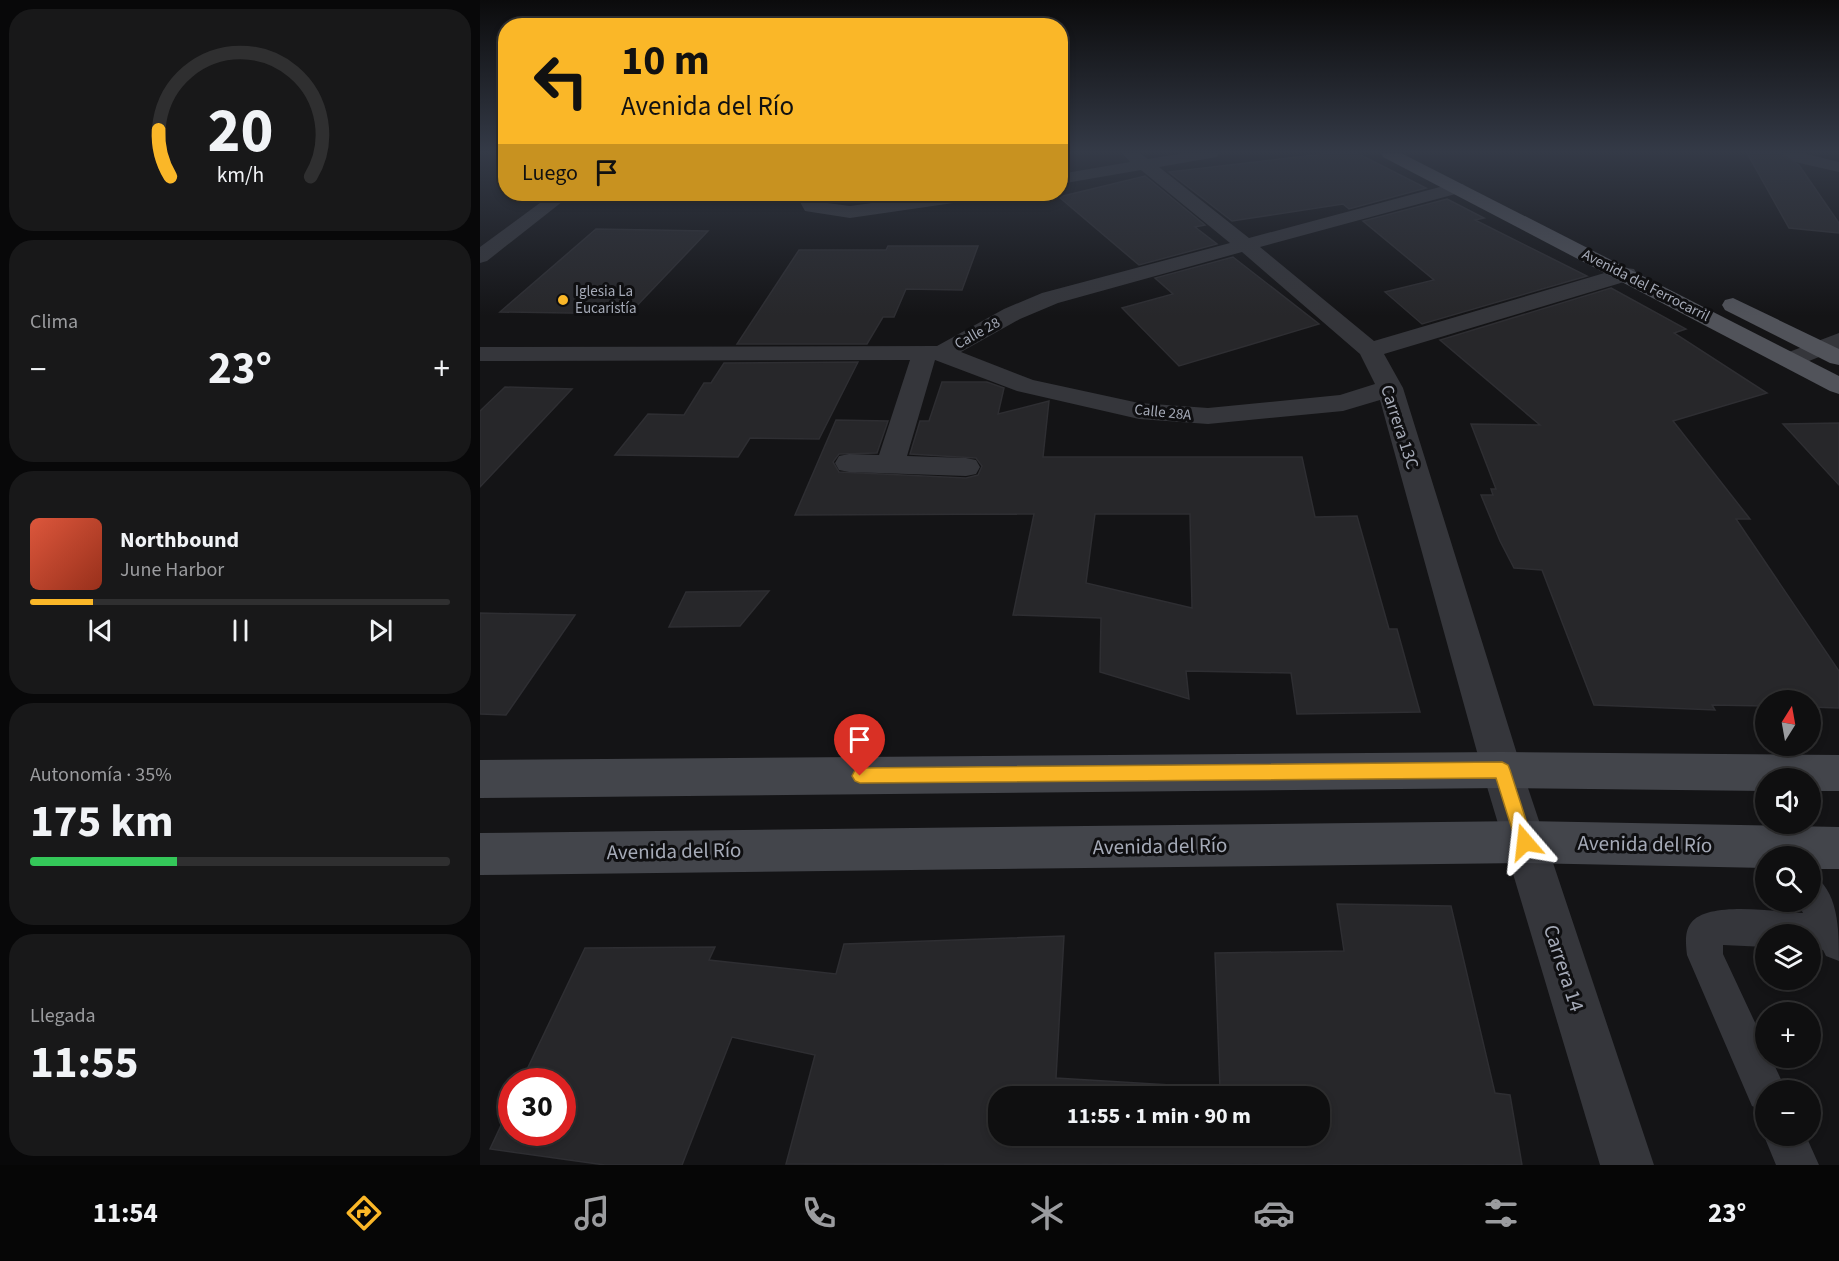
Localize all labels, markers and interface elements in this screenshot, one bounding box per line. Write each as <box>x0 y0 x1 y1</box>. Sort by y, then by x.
text: 10 m <box>621 31 710 91</box>
icon: left <box>522 42 600 120</box>
text: 20 <box>207 87 273 176</box>
text: Avenida del Río <box>621 87 794 126</box>
icon: arrive <box>590 156 623 189</box>
text: Luego <box>522 157 578 189</box>
text: km/h <box>216 160 264 191</box>
street label: Avenida del Ferrocarril <box>1578 244 1714 327</box>
place label: Iglesia La Eucaristía <box>575 281 637 319</box>
marker: Iglesia La Eucaristía <box>556 293 570 307</box>
text: Clima <box>30 308 78 336</box>
street label: Calle 28 <box>951 312 1004 355</box>
text: 23° <box>208 337 272 401</box>
text: − <box>30 346 46 393</box>
text: + <box>434 346 450 393</box>
street label: Carrera 13C <box>1374 382 1425 473</box>
street label: Calle 28A <box>1133 399 1193 426</box>
text: Northbound <box>120 524 239 556</box>
text: June Harbor <box>120 556 224 584</box>
icon: previous <box>84 614 117 647</box>
icon: pause <box>224 614 257 647</box>
icon: next <box>364 614 397 647</box>
north arrow <box>1755 690 1821 756</box>
map controls <box>1755 690 1821 1146</box>
pin <box>834 714 885 776</box>
icon: arrive <box>843 723 876 756</box>
text: Autonomía · 35% <box>30 761 172 789</box>
button: sound <box>1755 768 1821 834</box>
text: 175 km <box>30 790 174 854</box>
position arrow <box>1493 810 1557 874</box>
street label: Avenida del Río <box>1577 828 1713 860</box>
street label: Avenida del Río <box>1092 830 1228 862</box>
street label: Avenida del Río <box>606 835 742 867</box>
button: search <box>1755 846 1821 912</box>
street label: Carrera 14 <box>1536 921 1592 1015</box>
button: layers <box>1755 924 1821 990</box>
text: Llegada <box>30 1002 96 1030</box>
button: + <box>1755 1002 1821 1068</box>
text: 11:55 <box>30 1031 139 1095</box>
speed limit sign: 30 <box>498 1068 576 1146</box>
button: − <box>1755 1080 1821 1146</box>
text: 11:55 · 1 min · 90 m <box>1067 1100 1251 1132</box>
icon: directions <box>343 1192 385 1234</box>
icon: music <box>571 1192 613 1234</box>
icon: phone <box>798 1192 840 1234</box>
icon: climate <box>1026 1192 1068 1234</box>
icon: car <box>1253 1192 1295 1234</box>
icon: filters <box>1480 1192 1522 1234</box>
text: 11:54 <box>93 1194 158 1233</box>
text: 23° <box>1708 1194 1746 1233</box>

